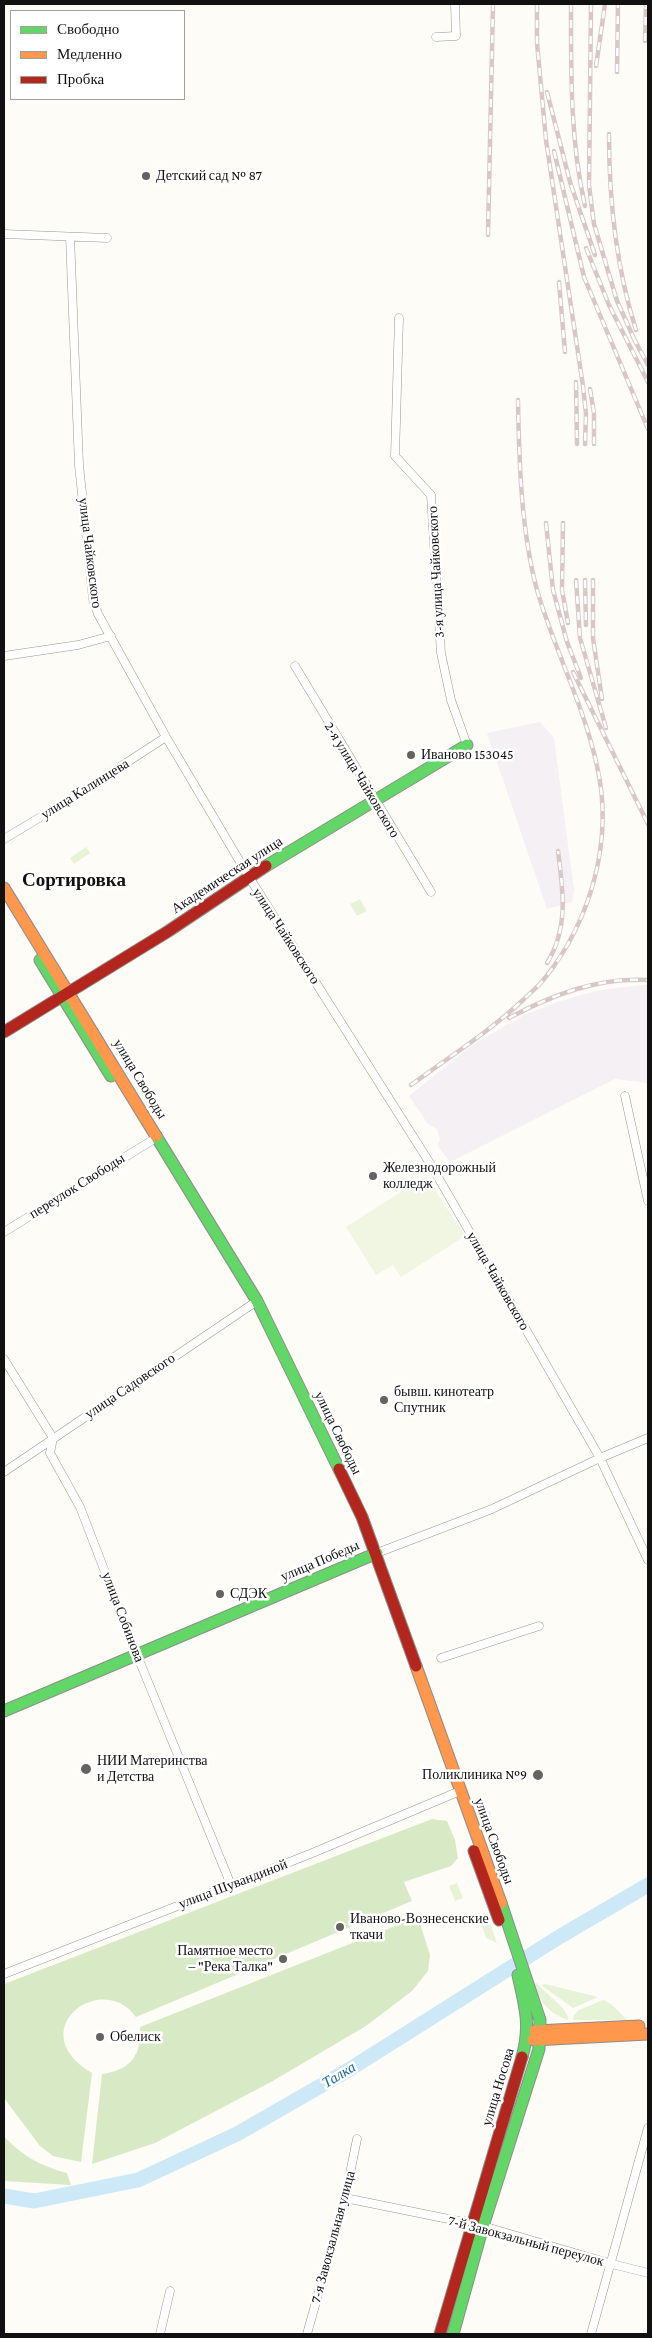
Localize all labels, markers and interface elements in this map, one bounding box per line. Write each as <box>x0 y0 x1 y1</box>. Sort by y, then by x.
legend <box>10 10 185 100</box>
text: Свободно <box>57 21 119 37</box>
text: Медленно <box>57 46 122 62</box>
text: Пробка <box>57 71 104 87</box>
place label: Детский сад № 87 <box>156 168 262 184</box>
marker: Детский сад № 87 <box>140 170 152 182</box>
street label: улица Чайковского <box>75 497 105 609</box>
street label: 3-я улица Чайковского <box>424 506 448 638</box>
street label: 2-я улица Чайковского <box>321 719 403 841</box>
place label: Иваново 153045 <box>421 747 514 763</box>
marker: Иваново 153045 <box>405 749 417 761</box>
street label: улица Калинцева <box>38 755 132 823</box>
street label: Академическая улица <box>168 833 286 917</box>
district label: Сортировка <box>22 869 126 891</box>
street label: улица Чайковского <box>249 885 323 987</box>
street label: улица Свободы <box>110 1036 170 1122</box>
street label: переулок Свободы <box>26 1150 128 1222</box>
place label: Железнодорожный колледж <box>383 1160 496 1192</box>
marker: Железнодорожный колледж <box>367 1170 379 1182</box>
street label: улица Чайковского <box>463 1229 533 1333</box>
street label: улица Садовского <box>82 1350 178 1422</box>
place label: бывш. кинотеатр Спутник <box>394 1384 494 1416</box>
street label: улица Свободы <box>311 1389 365 1477</box>
marker: бывш. кинотеатр Спутник <box>378 1394 390 1406</box>
street label: улица Победы <box>278 1537 362 1585</box>
street label: улица Собинова <box>98 1570 148 1664</box>
place label: СДЭК <box>230 1586 267 1602</box>
marker: СДЭК <box>214 1588 226 1600</box>
place label: НИИ Материнства и Детства <box>97 1753 208 1785</box>
marker: НИИ Материнства и Детства <box>79 1762 93 1776</box>
place label: Поликлиника №9 <box>422 1767 527 1783</box>
marker: Поликлиника №9 <box>531 1768 545 1782</box>
street label: улица Свободы <box>471 1796 517 1886</box>
street label: улица Шувандиной <box>176 1856 290 1912</box>
place label: Иваново-Вознесенские ткачи <box>350 1911 489 1944</box>
marker: Иваново-Вознесенские ткачи <box>334 1921 346 1933</box>
place label: Памятное место – "Река Талка" <box>177 1943 273 1975</box>
marker: Памятное место – "Река Талка" <box>277 1953 289 1965</box>
place label: Обелиск <box>110 2029 161 2045</box>
marker: Обелиск <box>94 2031 106 2043</box>
street label: улица Носова <box>478 2046 518 2128</box>
water label: Талка <box>319 2058 359 2092</box>
street label: 7-я Завокзальная улица <box>307 2169 359 2305</box>
street label: 7-й Завокзальный переулок <box>446 2212 606 2270</box>

